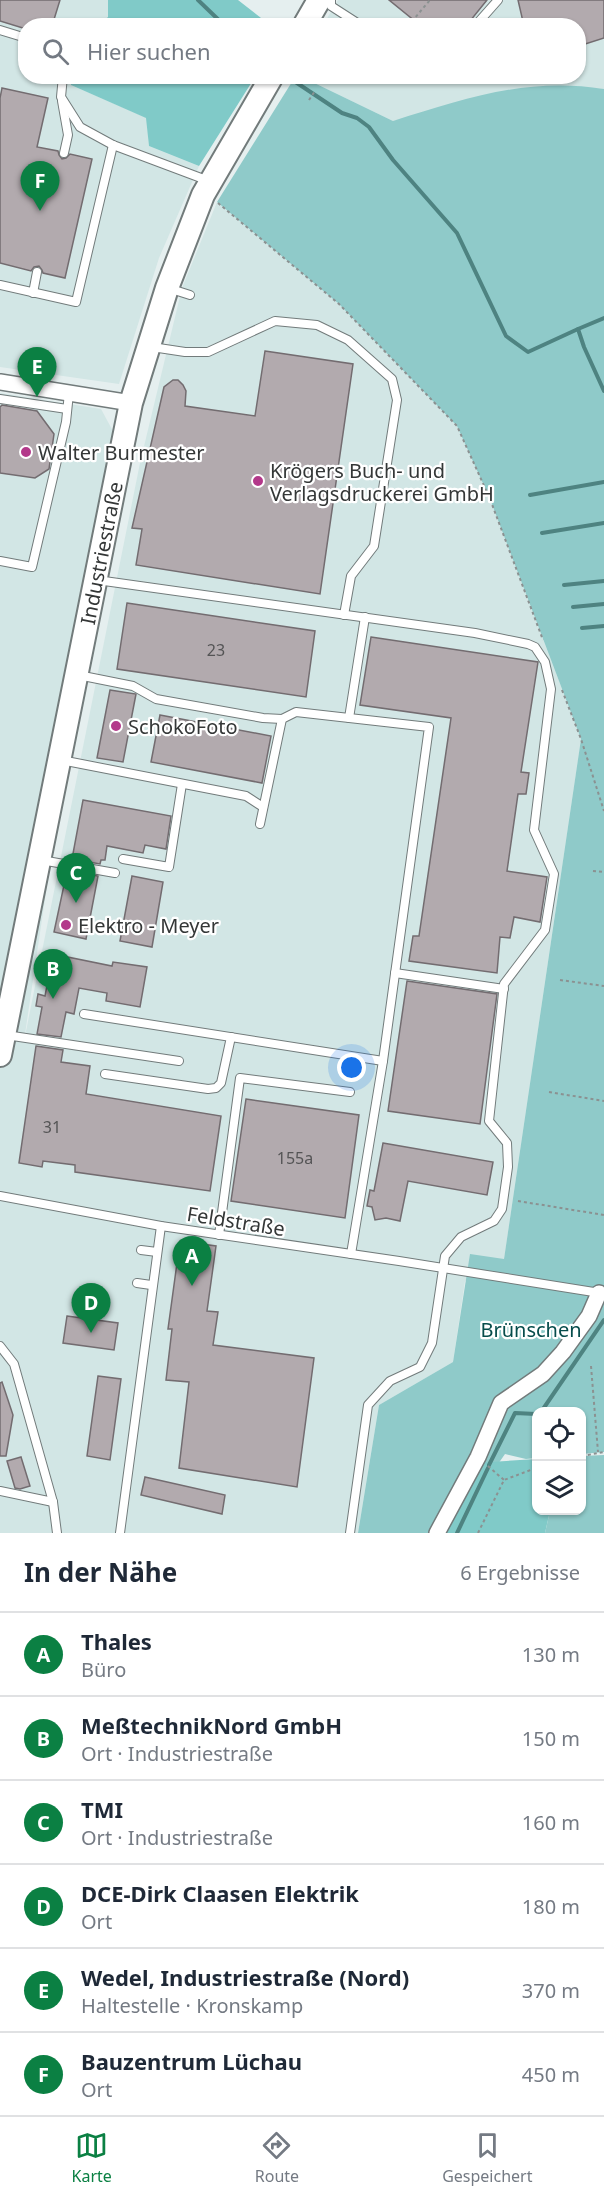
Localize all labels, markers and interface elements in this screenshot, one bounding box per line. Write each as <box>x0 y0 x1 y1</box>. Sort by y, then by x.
search box <box>18 18 586 84</box>
icon: search <box>39 35 72 68</box>
text: Hier suchen <box>87 36 211 66</box>
pin: F <box>20 162 60 211</box>
pin: E <box>18 348 57 397</box>
place label: Walter Burmester <box>38 439 204 466</box>
marker: Walter Burmester <box>19 445 33 459</box>
place label: Krögers Buch- und Verlagsdruckerei GmbH <box>270 457 494 507</box>
marker: Krögers Buch- und Verlagsdruckerei GmbH <box>251 474 265 488</box>
street label: Industriestraße <box>73 479 128 627</box>
house number: 23 <box>207 639 225 661</box>
place label: SchokoFoto <box>128 713 238 740</box>
marker: SchokoFoto <box>109 719 123 733</box>
pin: C <box>56 854 96 903</box>
place label: Elektro - Meyer <box>78 912 219 939</box>
marker: Elektro - Meyer <box>59 918 73 932</box>
pin: B <box>34 950 72 999</box>
your location <box>337 1053 366 1082</box>
house number: 31 <box>43 1116 61 1138</box>
house number: 155a <box>277 1147 313 1169</box>
street label: Feldstraße <box>185 1200 287 1242</box>
pin: A <box>172 1236 212 1286</box>
pin: D <box>72 1284 110 1333</box>
park label: Brünschen <box>480 1316 582 1343</box>
map controls <box>532 1407 586 1515</box>
button: locate <box>532 1407 586 1461</box>
button: layers <box>532 1461 586 1515</box>
text: In der Nähe <box>24 1554 177 1590</box>
text: 6 Ergebnisse <box>460 1559 580 1586</box>
text: Thales <box>81 1626 152 1656</box>
text: A <box>37 1641 50 1668</box>
text: 130 m <box>522 1641 580 1668</box>
text: Büro <box>81 1656 126 1683</box>
text: MeßtechnikNord GmbH <box>81 1710 342 1740</box>
text: B <box>37 1725 50 1752</box>
text: 150 m <box>522 1725 580 1752</box>
text: Ort · Industriestraße <box>81 1740 273 1767</box>
text: TMI <box>81 1794 123 1824</box>
text: C <box>37 1809 50 1836</box>
text: 160 m <box>522 1809 580 1836</box>
text: Ort · Industriestraße <box>81 1824 273 1851</box>
text: DCE-Dirk Claasen Elektrik <box>81 1878 359 1908</box>
text: D <box>36 1893 51 1920</box>
text: 180 m <box>522 1893 580 1920</box>
text: Ort <box>81 1908 112 1935</box>
text: Wedel, Industriestraße (Nord) <box>81 1962 409 1992</box>
text: E <box>38 1977 49 2004</box>
text: 370 m <box>522 1977 580 2004</box>
text: Haltestelle · Kronskamp <box>81 1992 303 2019</box>
text: Bauzentrum Lüchau <box>81 2046 302 2076</box>
text: F <box>38 2061 49 2088</box>
text: 450 m <box>522 2061 580 2088</box>
text: Ort <box>81 2076 112 2103</box>
tab: Karte <box>72 2129 112 2187</box>
tab: Route <box>255 2129 299 2187</box>
tab: Gespeichert <box>442 2129 532 2187</box>

